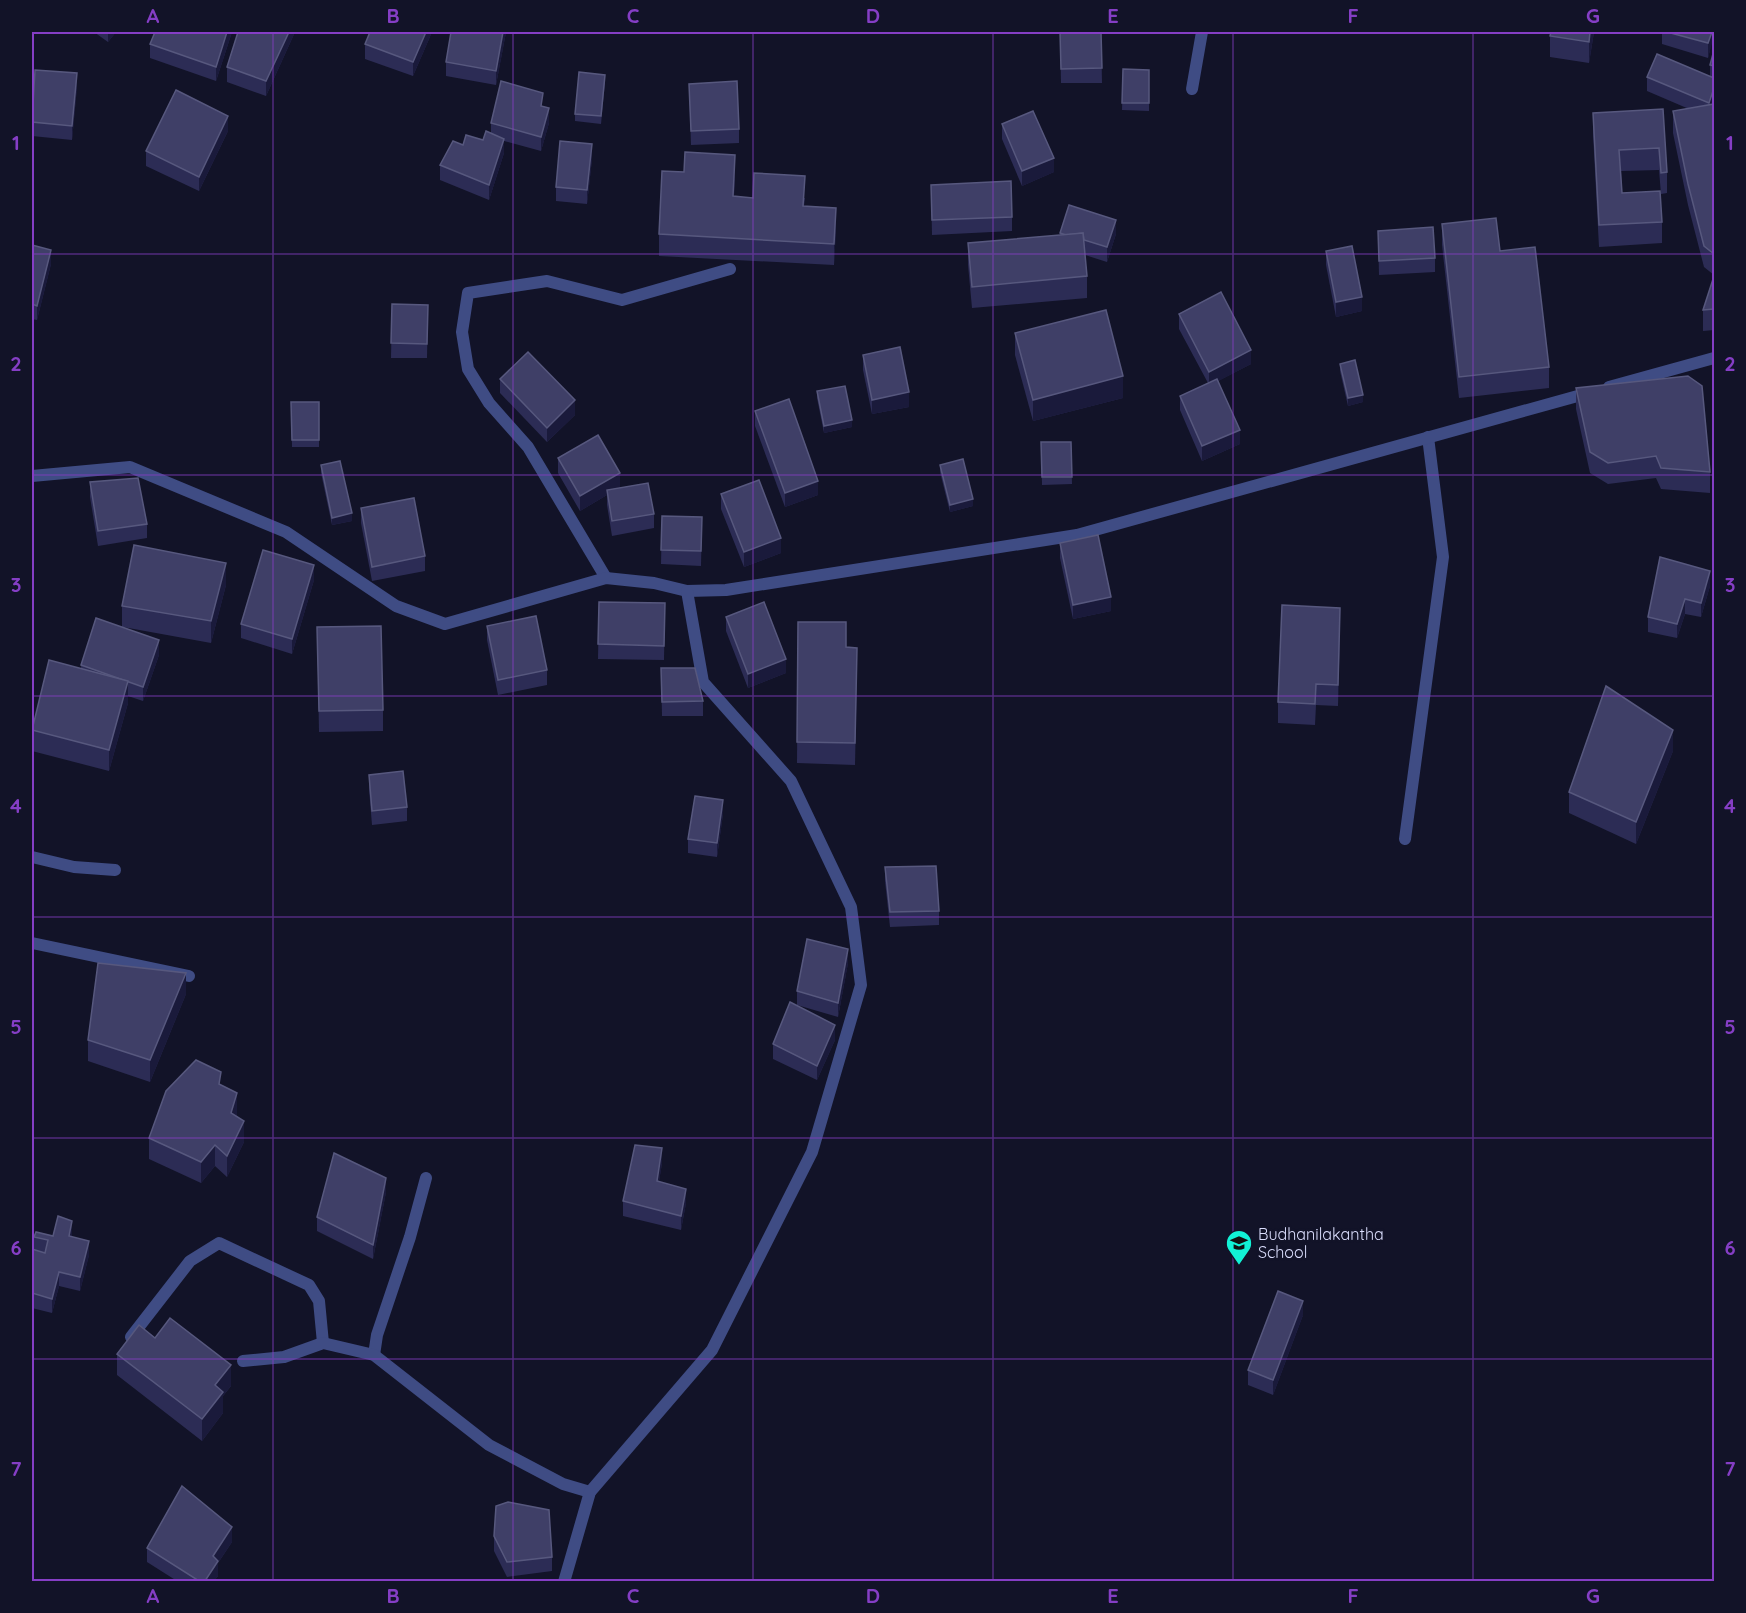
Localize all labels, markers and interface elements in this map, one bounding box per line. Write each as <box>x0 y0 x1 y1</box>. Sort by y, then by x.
text: A <box>147 3 160 28</box>
text: B <box>386 3 400 28</box>
text: C <box>627 3 640 28</box>
text: D <box>866 3 880 28</box>
text: E <box>1107 3 1119 28</box>
text: F <box>1347 3 1359 28</box>
text: G <box>1586 3 1600 28</box>
text: 1 <box>12 130 20 155</box>
text: 1 <box>1726 130 1734 155</box>
text: 2 <box>10 351 22 376</box>
text: 2 <box>1724 351 1736 376</box>
text: 3 <box>11 572 21 597</box>
text: 3 <box>1725 572 1735 597</box>
text: 4 <box>10 793 22 818</box>
text: 4 <box>1724 793 1736 818</box>
text: 5 <box>10 1014 22 1039</box>
text: 5 <box>1724 1014 1736 1039</box>
place label: Budhanilakantha School <box>1258 1224 1384 1262</box>
school or university icon: Budhanilakantha School <box>1224 1228 1254 1266</box>
text: 6 <box>10 1235 22 1260</box>
text: 6 <box>1724 1235 1736 1260</box>
text: 7 <box>11 1456 22 1481</box>
text: 7 <box>1725 1456 1736 1481</box>
text: A <box>147 1583 160 1608</box>
text: B <box>386 1583 400 1608</box>
text: C <box>627 1583 640 1608</box>
text: D <box>866 1583 880 1608</box>
text: E <box>1107 1583 1119 1608</box>
text: F <box>1347 1583 1359 1608</box>
text: G <box>1586 1583 1600 1608</box>

